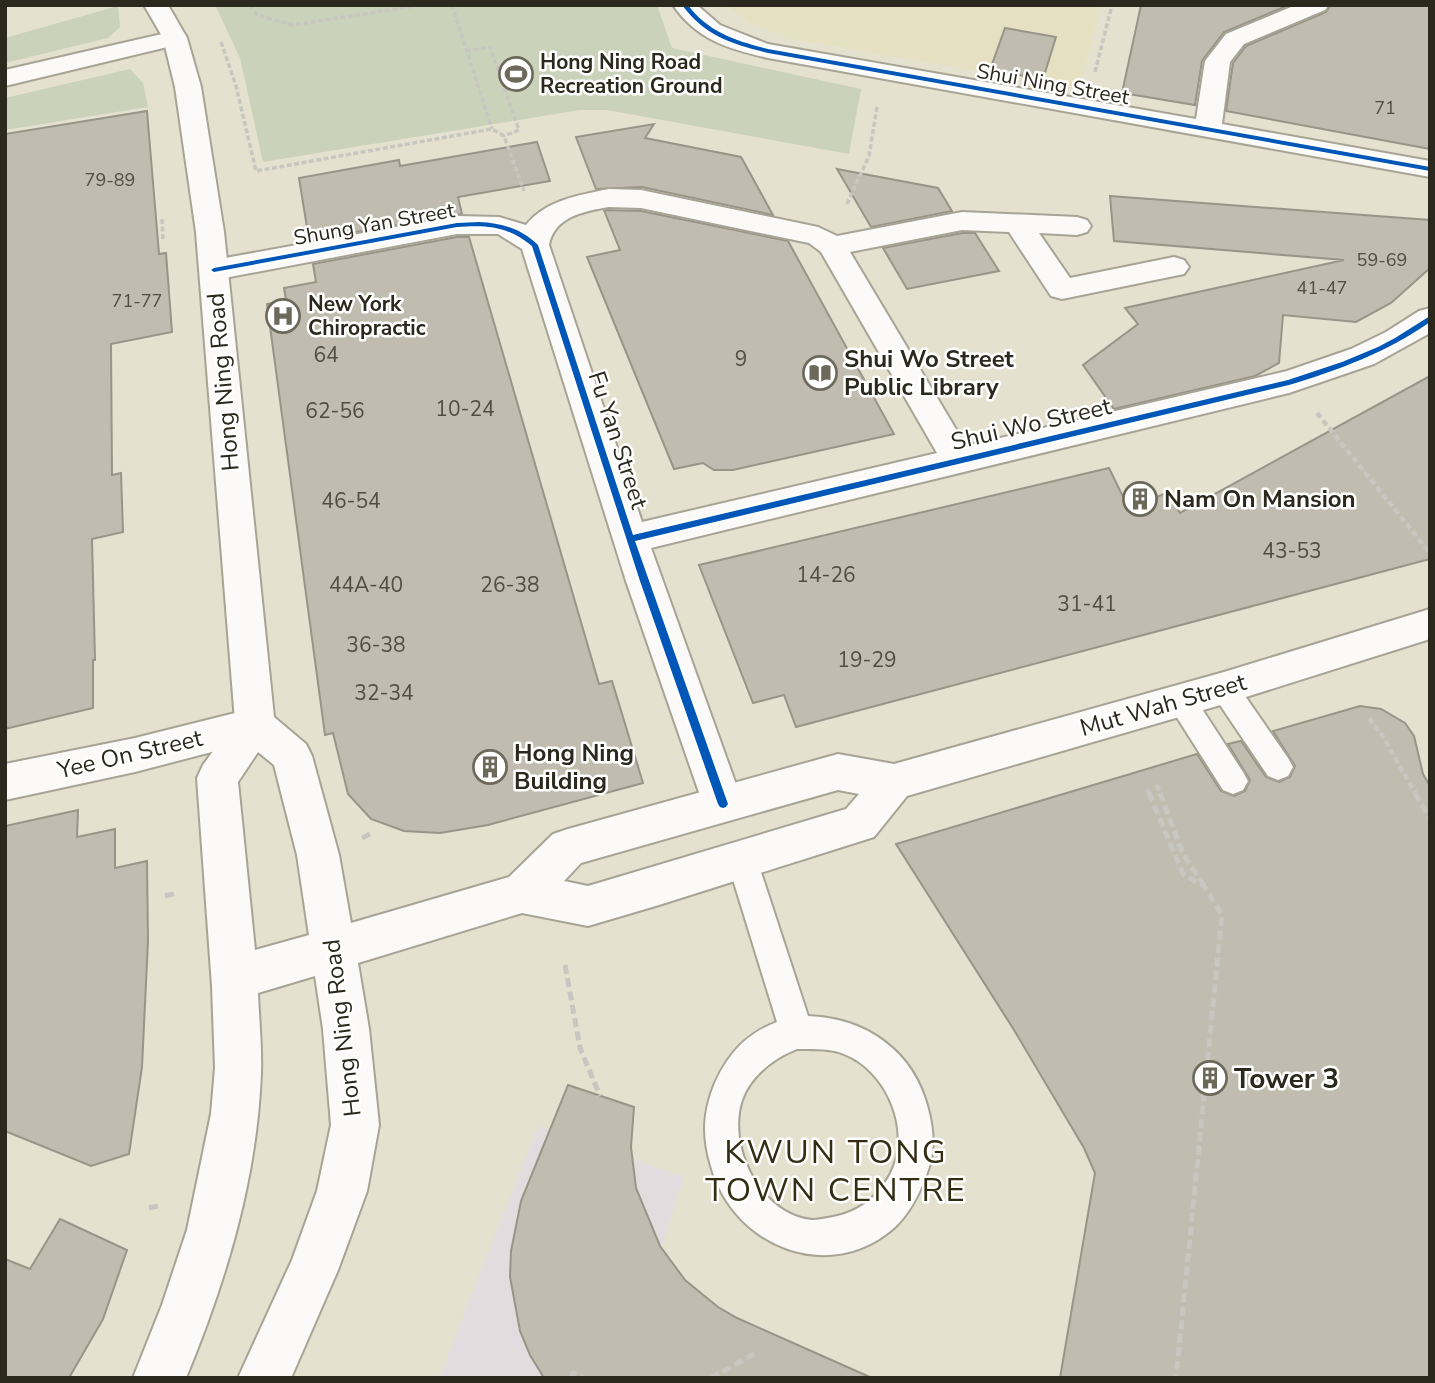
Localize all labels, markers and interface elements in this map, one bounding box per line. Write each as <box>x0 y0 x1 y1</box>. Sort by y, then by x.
place label: Hong Ning Road Recreation Ground <box>540 48 723 100</box>
sports icon: Hong Ning Road Recreation Ground <box>497 55 535 93</box>
street label: Shui Ning Street <box>975 57 1132 111</box>
house number: 71 <box>1374 96 1396 120</box>
house number: 79-89 <box>85 168 135 192</box>
street label: Shung Yan Street <box>291 196 457 252</box>
house number: 59-69 <box>1357 248 1407 272</box>
house number: 41-47 <box>1297 276 1347 300</box>
house number: 71-77 <box>112 289 162 313</box>
place label: New York Chiropractic <box>308 290 426 342</box>
street label: Hong Ning Road <box>199 292 247 472</box>
hospital icon: New York Chiropractic <box>264 297 302 335</box>
house number: 64 <box>313 341 339 369</box>
place label: Shui Wo Street Public Library <box>844 343 1015 403</box>
house number: 9 <box>735 345 747 373</box>
library icon: Shui Wo Street Public Library <box>801 354 839 392</box>
street label: Fu Yan Street <box>581 367 655 514</box>
street label: Shui Wo Street <box>948 390 1115 458</box>
house number: 10-24 <box>435 395 495 423</box>
house number: 62-56 <box>305 397 365 425</box>
building icon: Nam On Mansion <box>1121 480 1159 518</box>
place label: Nam On Mansion <box>1164 483 1356 515</box>
house number: 46-54 <box>321 487 381 515</box>
house number: 43-53 <box>1262 537 1322 565</box>
house number: 14-26 <box>796 561 856 589</box>
house number: 44A-40 <box>329 571 403 599</box>
house number: 26-38 <box>480 571 540 599</box>
house number: 31-41 <box>1057 590 1117 618</box>
house number: 36-38 <box>346 631 406 659</box>
house number: 19-29 <box>837 646 897 674</box>
street label: Mut Wah Street <box>1076 666 1250 744</box>
house number: 32-34 <box>354 679 414 707</box>
street label: Yee On Street <box>53 722 206 786</box>
place label: Hong Ning Building <box>514 737 634 797</box>
building icon: Hong Ning Building <box>471 748 509 786</box>
street label: Hong Ning Road <box>315 937 369 1119</box>
building icon: Tower 3 <box>1191 1059 1229 1097</box>
place label: Tower 3 <box>1234 1060 1339 1098</box>
district label: KWUN TONG TOWN CENTRE <box>705 1130 967 1213</box>

